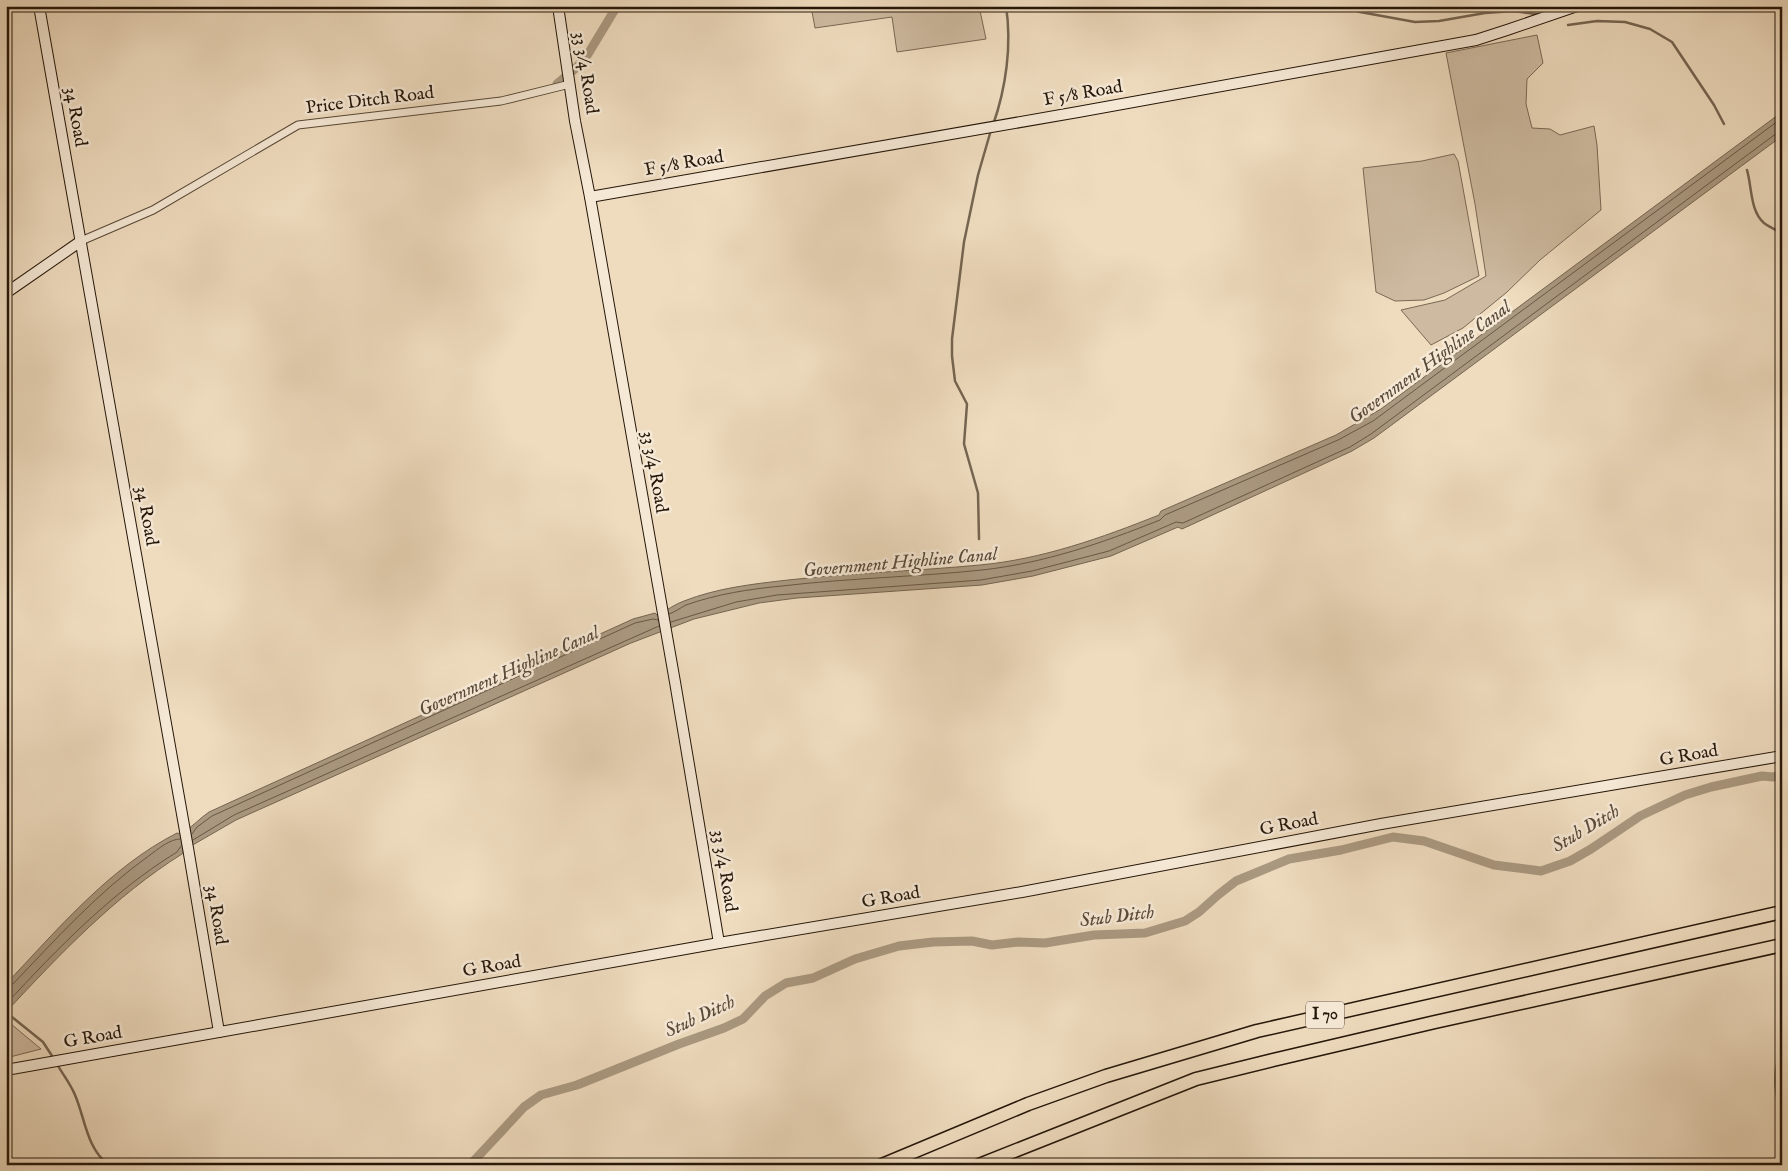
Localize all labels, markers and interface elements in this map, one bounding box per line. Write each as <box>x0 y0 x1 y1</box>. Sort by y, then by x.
street label: 33 3/4 Road <box>567 30 603 116</box>
street label: F 5/8 Road <box>1042 76 1125 112</box>
street label: Price Ditch Road <box>305 82 436 120</box>
street label: 34 Road <box>58 85 92 149</box>
street label: F 5/8 Road <box>643 146 726 182</box>
water label: Government Highline Canal <box>1344 295 1517 430</box>
street label: 33 3/4 Road <box>635 429 673 515</box>
street label: 34 Road <box>129 484 163 548</box>
water label: Government Highline Canal <box>802 542 1000 583</box>
water label: Government Highline Canal <box>415 621 604 723</box>
street label: G Road <box>1658 739 1720 772</box>
water label: Stub Ditch <box>1548 799 1624 859</box>
street label: G Road <box>1258 808 1321 842</box>
street label: 33 3/4 Road <box>706 828 742 914</box>
street label: G Road <box>860 881 922 914</box>
street label: 34 Road <box>200 883 232 947</box>
water label: Stub Ditch <box>1078 901 1156 933</box>
street label: G Road <box>461 950 523 983</box>
water label: Stub Ditch <box>661 990 739 1044</box>
road number: I 70 <box>1306 1002 1344 1028</box>
street label: G Road <box>62 1021 124 1054</box>

